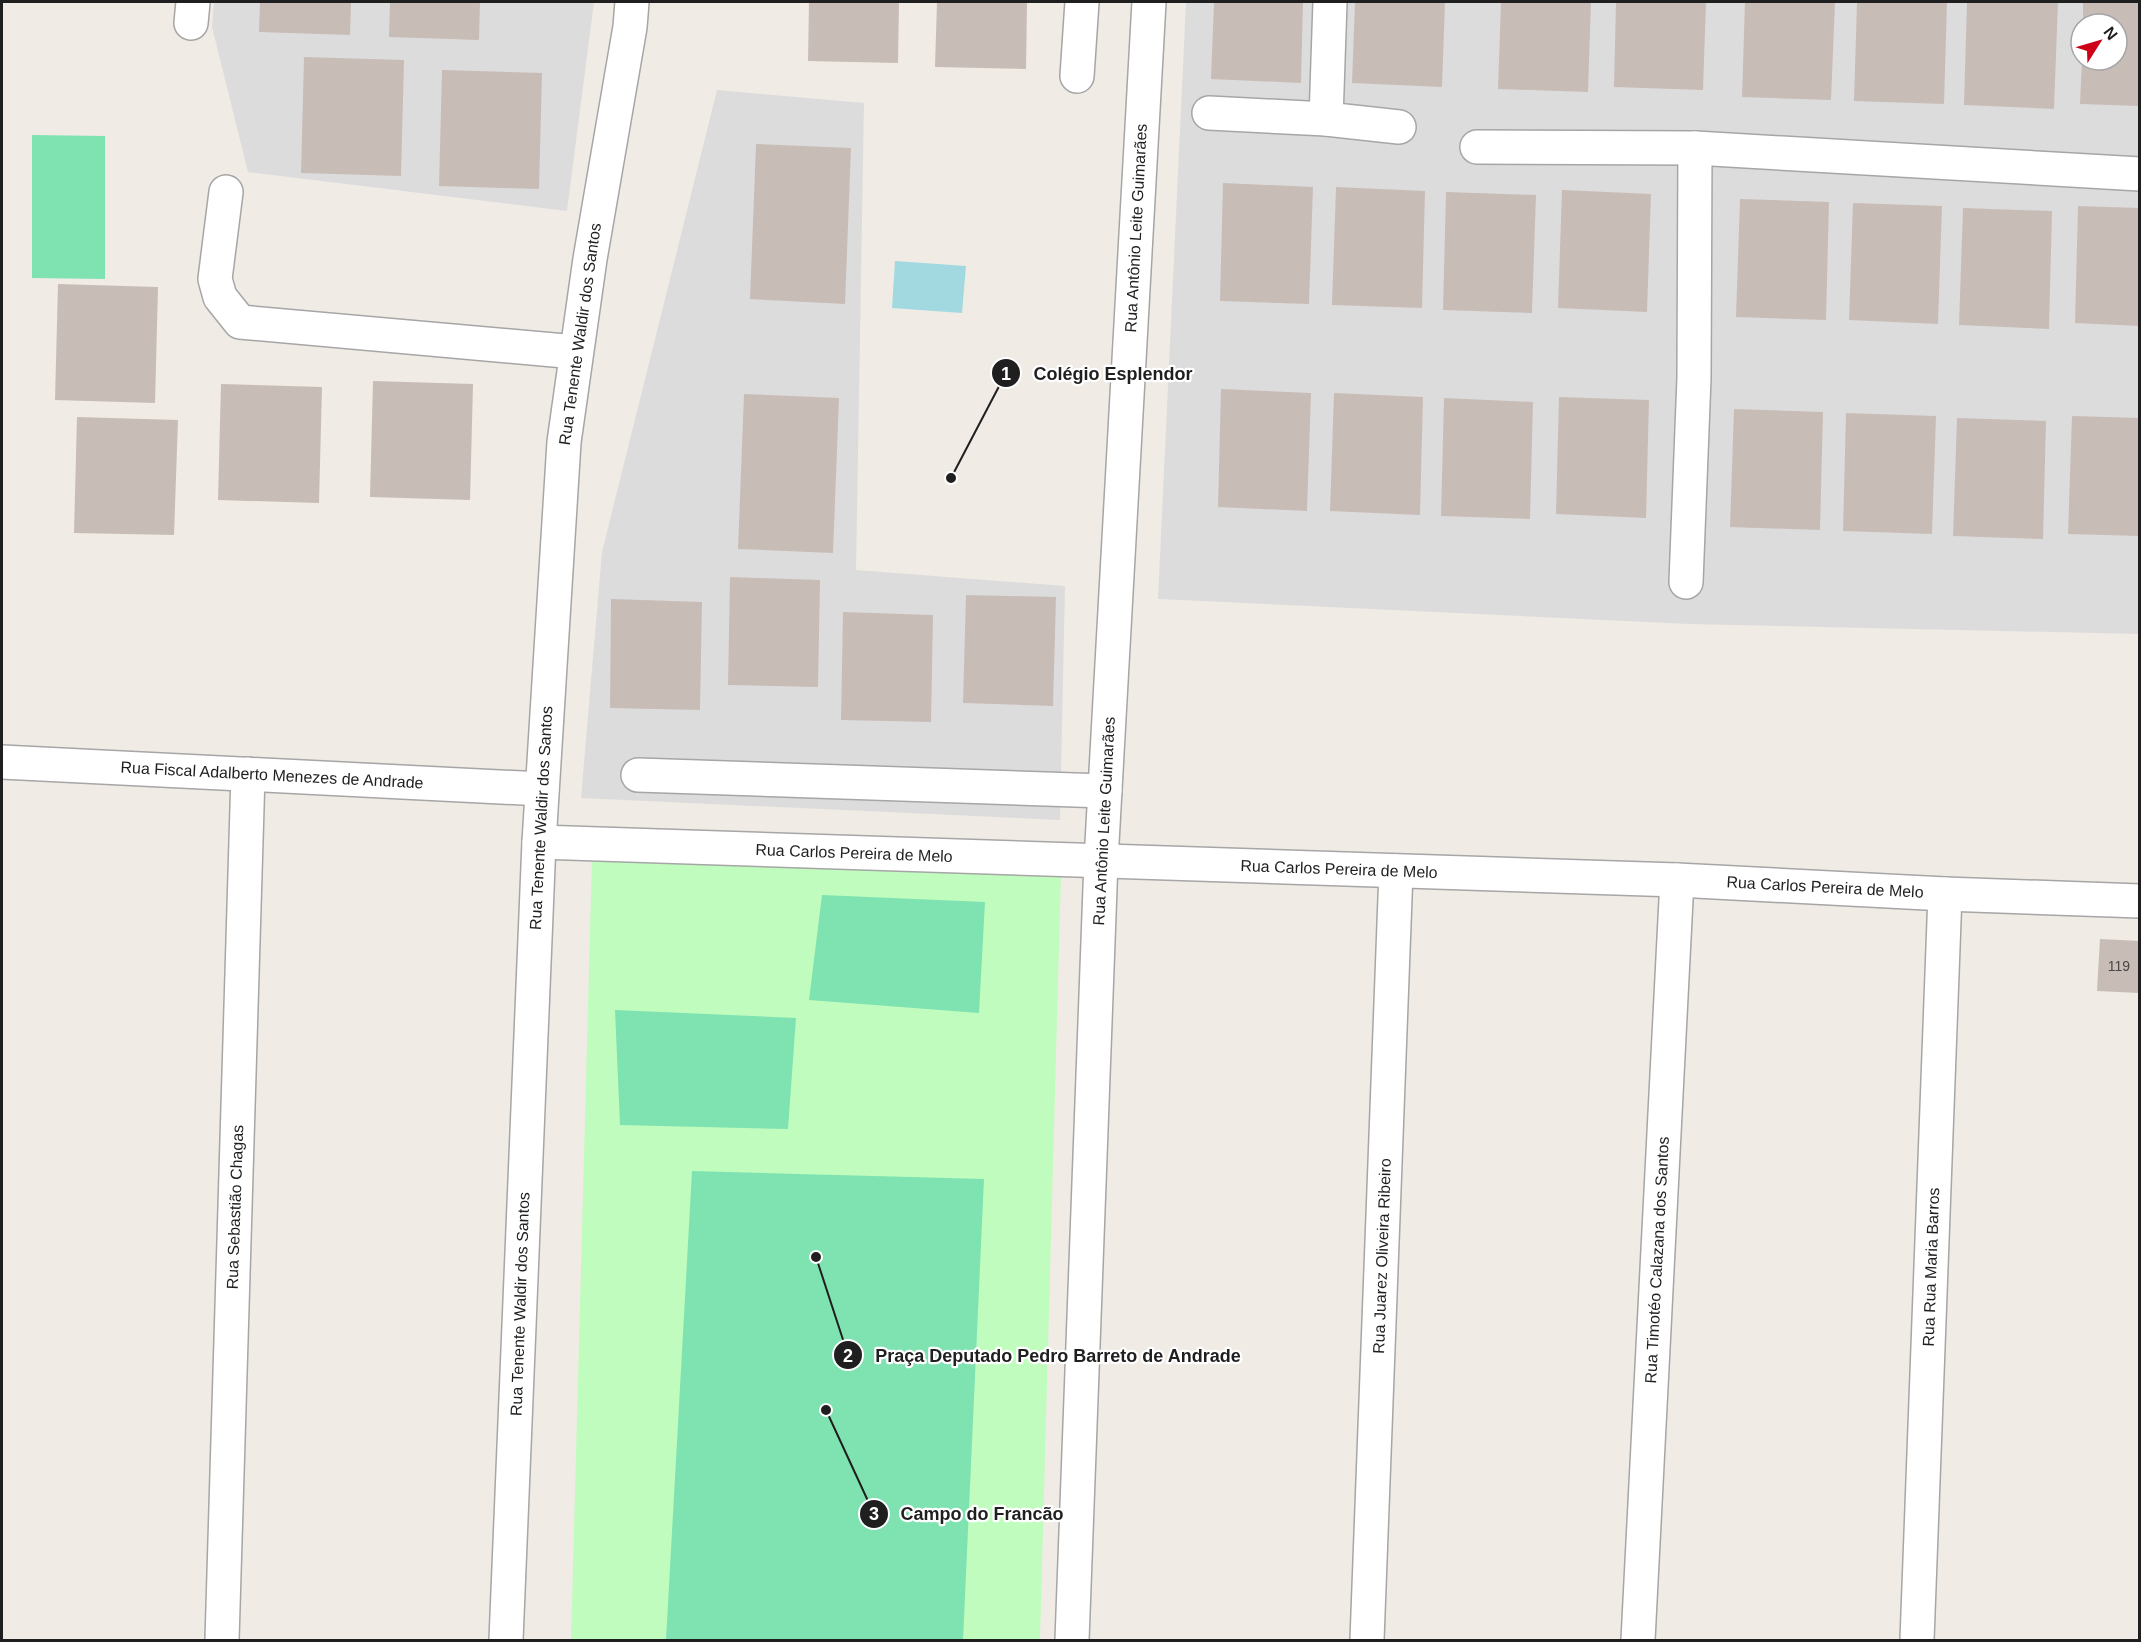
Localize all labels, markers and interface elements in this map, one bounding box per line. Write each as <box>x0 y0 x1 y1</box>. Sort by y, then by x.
north arrow <box>2069 12 2129 72</box>
text: N <box>2100 24 2121 43</box>
street label: Rua Antônio Leite Guimarães <box>1122 123 1150 333</box>
street label: Rua Tenente Waldir dos Santos <box>556 222 604 446</box>
callout: Colégio Esplendor <box>991 355 1204 391</box>
text: 1 <box>1001 364 1011 384</box>
text: Colégio Esplendor <box>1033 364 1193 384</box>
street label: Rua Tenente Waldir dos Santos <box>527 706 555 930</box>
street label: Rua Antônio Leite Guimarães <box>1090 716 1118 926</box>
street label: Rua Fiscal Adalberto Menezes de Andrade <box>120 759 424 791</box>
street label: Rua Carlos Pereira de Melo <box>755 841 953 865</box>
street label: Rua Carlos Pereira de Melo <box>1240 857 1438 881</box>
street label: Rua Carlos Pereira de Melo <box>1726 873 1924 901</box>
house number: 119 <box>2108 958 2130 974</box>
street label: Rua Sebastião Chagas <box>224 1124 246 1290</box>
street label: Rua Timotéo Calazana dos Santos <box>1642 1136 1672 1384</box>
street label: Rua Juarez Oliveira Ribeiro <box>1370 1158 1394 1354</box>
street label: Rua Rua Maria Barros <box>1920 1187 1942 1347</box>
street label: Rua Tenente Waldir dos Santos <box>508 1192 532 1416</box>
callout: Praça Deputado Pedro Barreto de Andrade <box>833 1337 1253 1373</box>
text: 2 <box>843 1346 853 1366</box>
text: Praça Deputado Pedro Barreto de Andrade <box>875 1346 1241 1366</box>
callout: Campo do Francão <box>859 1496 1076 1532</box>
text: 3 <box>869 1504 879 1524</box>
text: Campo do Francão <box>900 1504 1064 1524</box>

